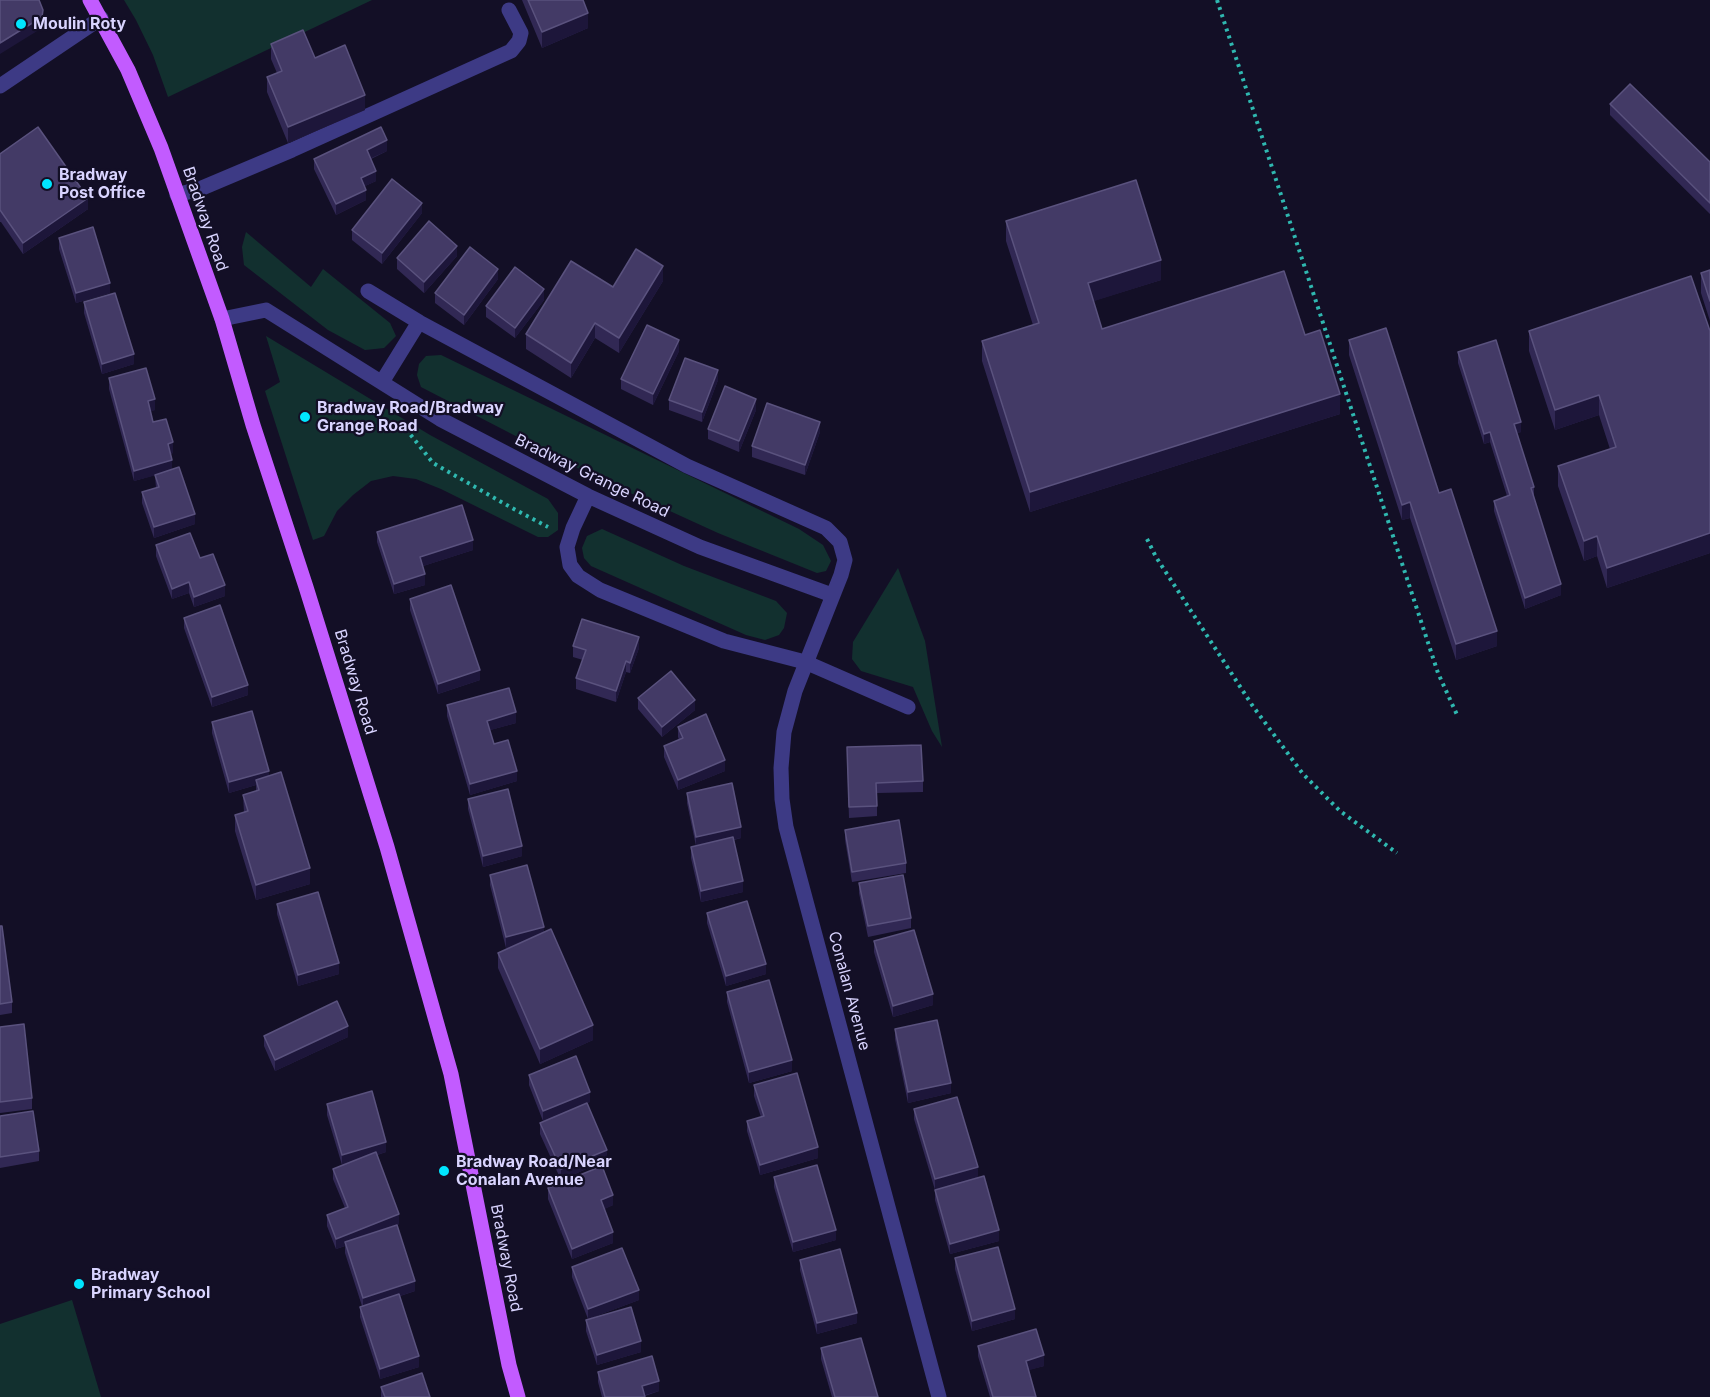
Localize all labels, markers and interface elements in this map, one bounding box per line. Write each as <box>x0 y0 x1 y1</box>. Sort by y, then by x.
place label: Moulin Roty <box>33 14 126 34</box>
marker: Moulin Roty <box>14 17 28 31</box>
street label: Bradway Road <box>178 164 232 274</box>
place label: Bradway Post Office <box>59 165 145 203</box>
marker: Bradway Post Office <box>40 177 54 191</box>
place label: Bradway Road/Bradway Grange Road <box>317 398 504 436</box>
marker: Bradway Road/Bradway Grange Road <box>298 410 312 424</box>
street label: Bradway Grange Road <box>512 430 672 522</box>
street label: Bradway Road <box>330 627 380 737</box>
street label: Conalan Avenue <box>824 929 874 1053</box>
place label: Bradway Road/Near Conalan Avenue <box>456 1152 612 1190</box>
marker: Bradway Road/Near Conalan Avenue <box>437 1164 451 1178</box>
street label: Bradway Road <box>486 1203 526 1313</box>
place label: Bradway Primary School <box>91 1265 210 1303</box>
marker: Bradway Primary School <box>72 1277 86 1291</box>

